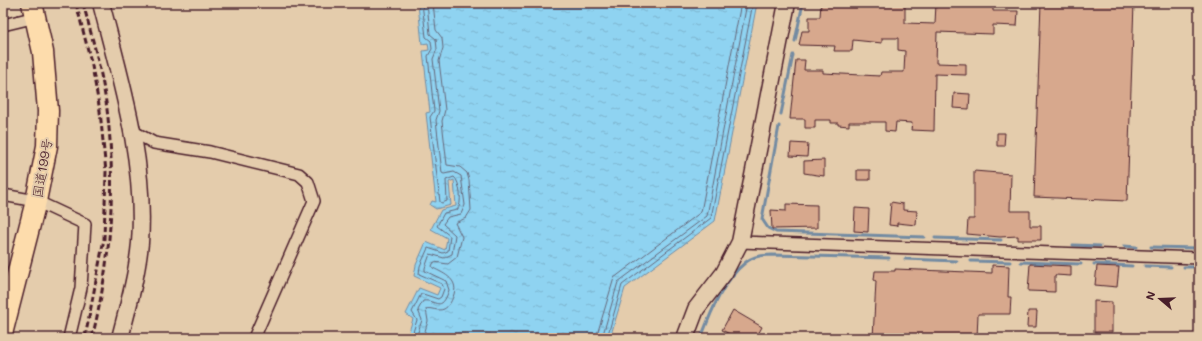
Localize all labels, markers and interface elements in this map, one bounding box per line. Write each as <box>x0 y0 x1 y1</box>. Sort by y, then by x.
street label: 国道199号 <box>28 137 55 199</box>
north arrow <box>1140 279 1180 319</box>
text: N <box>1142 289 1159 302</box>

